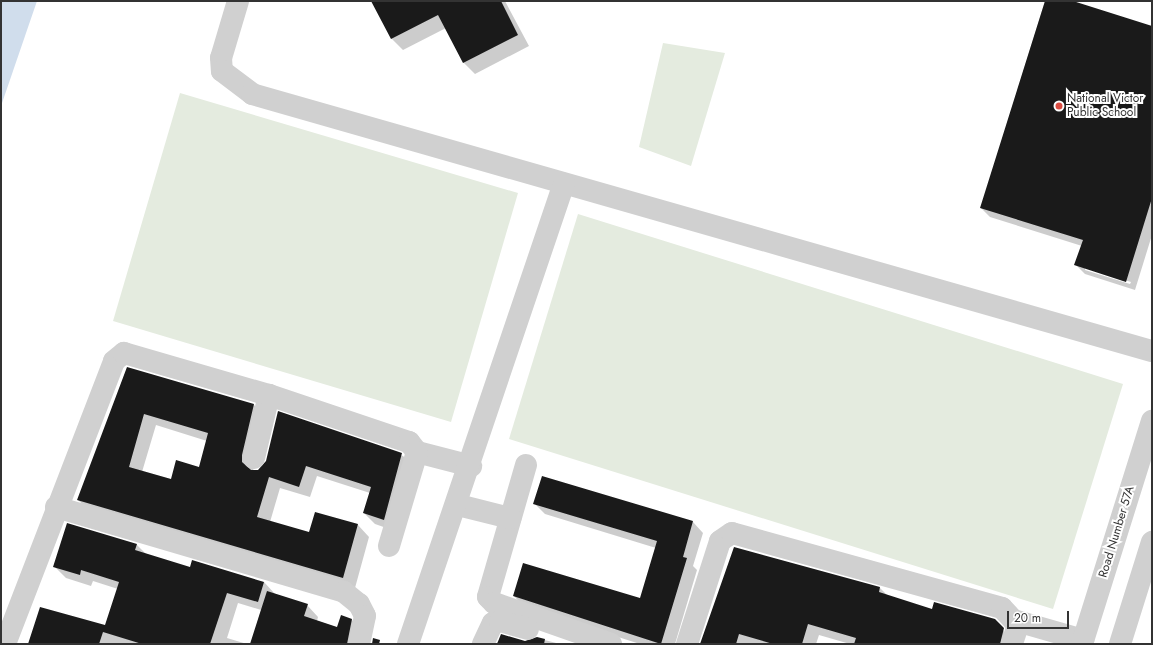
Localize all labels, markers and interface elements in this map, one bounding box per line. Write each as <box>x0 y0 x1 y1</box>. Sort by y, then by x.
place label: National Victor Public School <box>1067 92 1143 120</box>
marker: National Victor Public School <box>1054 101 1064 111</box>
street label: Road Number 57A <box>1096 484 1138 580</box>
scale bar <box>1009 603 1071 629</box>
text: 20 m <box>1014 609 1041 627</box>

